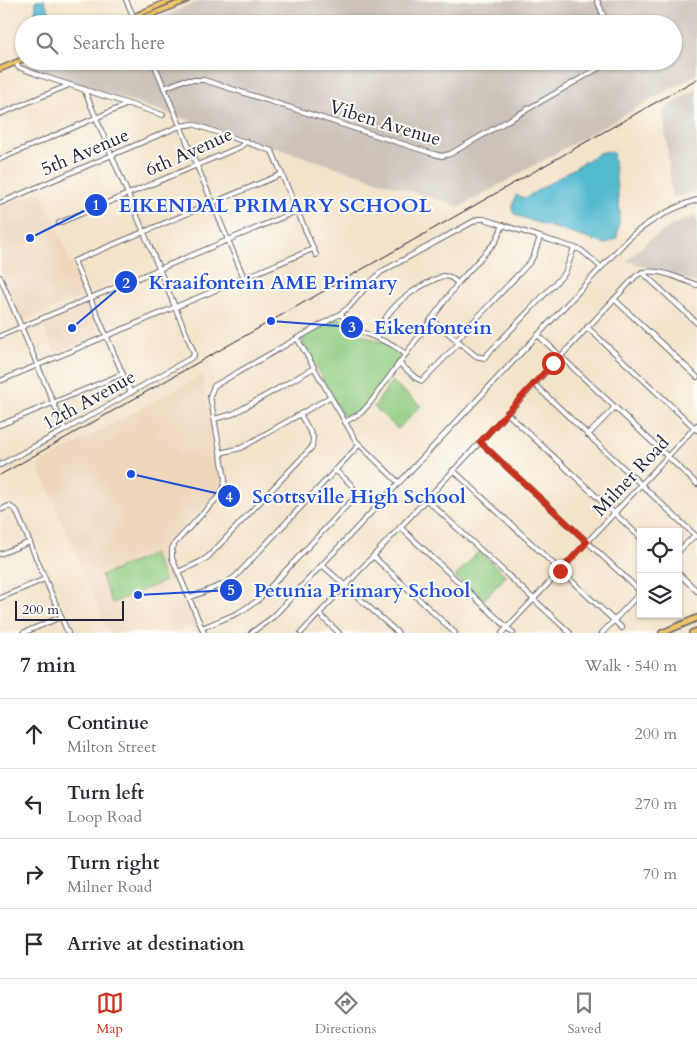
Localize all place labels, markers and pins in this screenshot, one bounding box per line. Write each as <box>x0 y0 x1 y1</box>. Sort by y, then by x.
callout: EIKENDAL PRIMARY SCHOOL <box>84 187 441 222</box>
callout: Kraaifontein AME Primary <box>114 265 408 300</box>
callout: Eikenfontein <box>339 309 503 344</box>
callout: Scottsville High School <box>217 479 475 514</box>
callout: Petunia Primary School <box>218 573 480 608</box>

